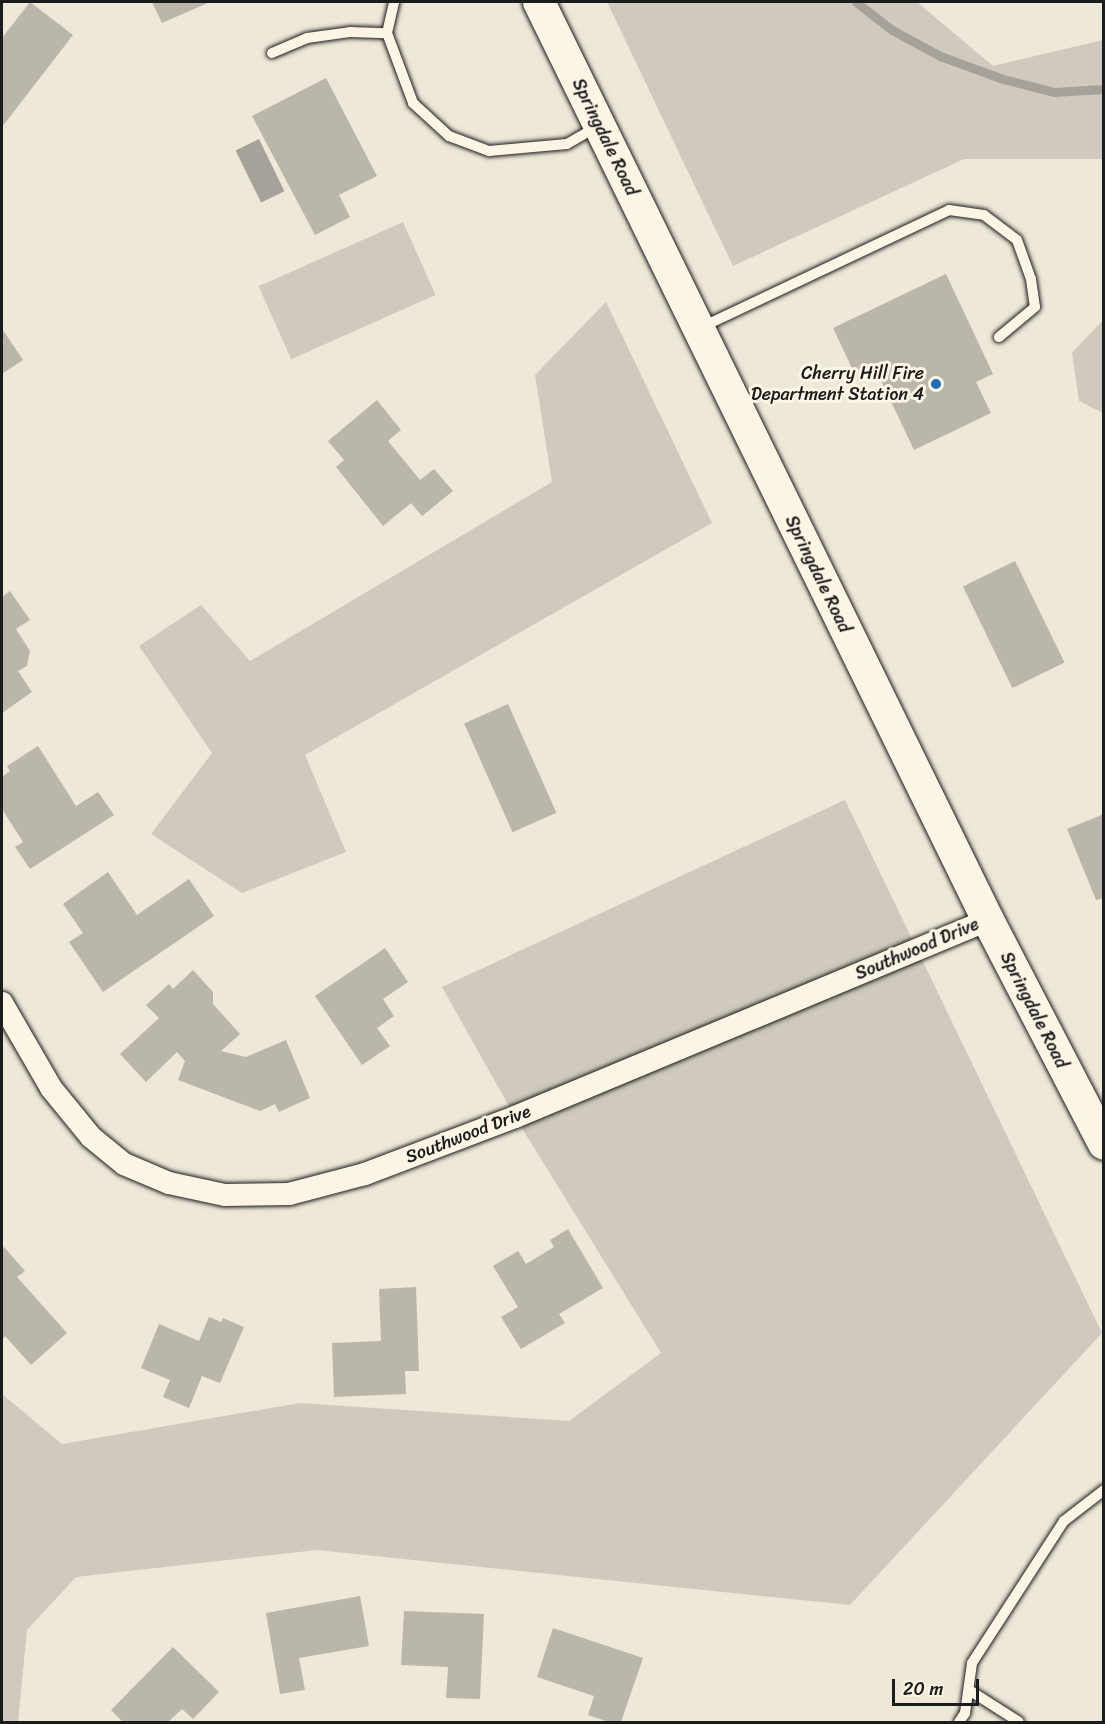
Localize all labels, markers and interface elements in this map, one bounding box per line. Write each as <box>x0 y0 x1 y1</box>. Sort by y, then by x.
street label: Springdale Road <box>567 75 643 199</box>
place label: Cherry Hill Fire Department Station 4 <box>751 363 924 406</box>
marker: Cherry Hill Fire Department Station 4 <box>929 377 943 391</box>
street label: Springdale Road <box>780 512 856 636</box>
street label: Southwood Drive <box>852 913 982 985</box>
street label: Springdale Road <box>995 948 1073 1072</box>
street label: Southwood Drive <box>402 1100 534 1168</box>
scale bar <box>895 1667 982 1705</box>
text: 20 m <box>903 1673 943 1705</box>

